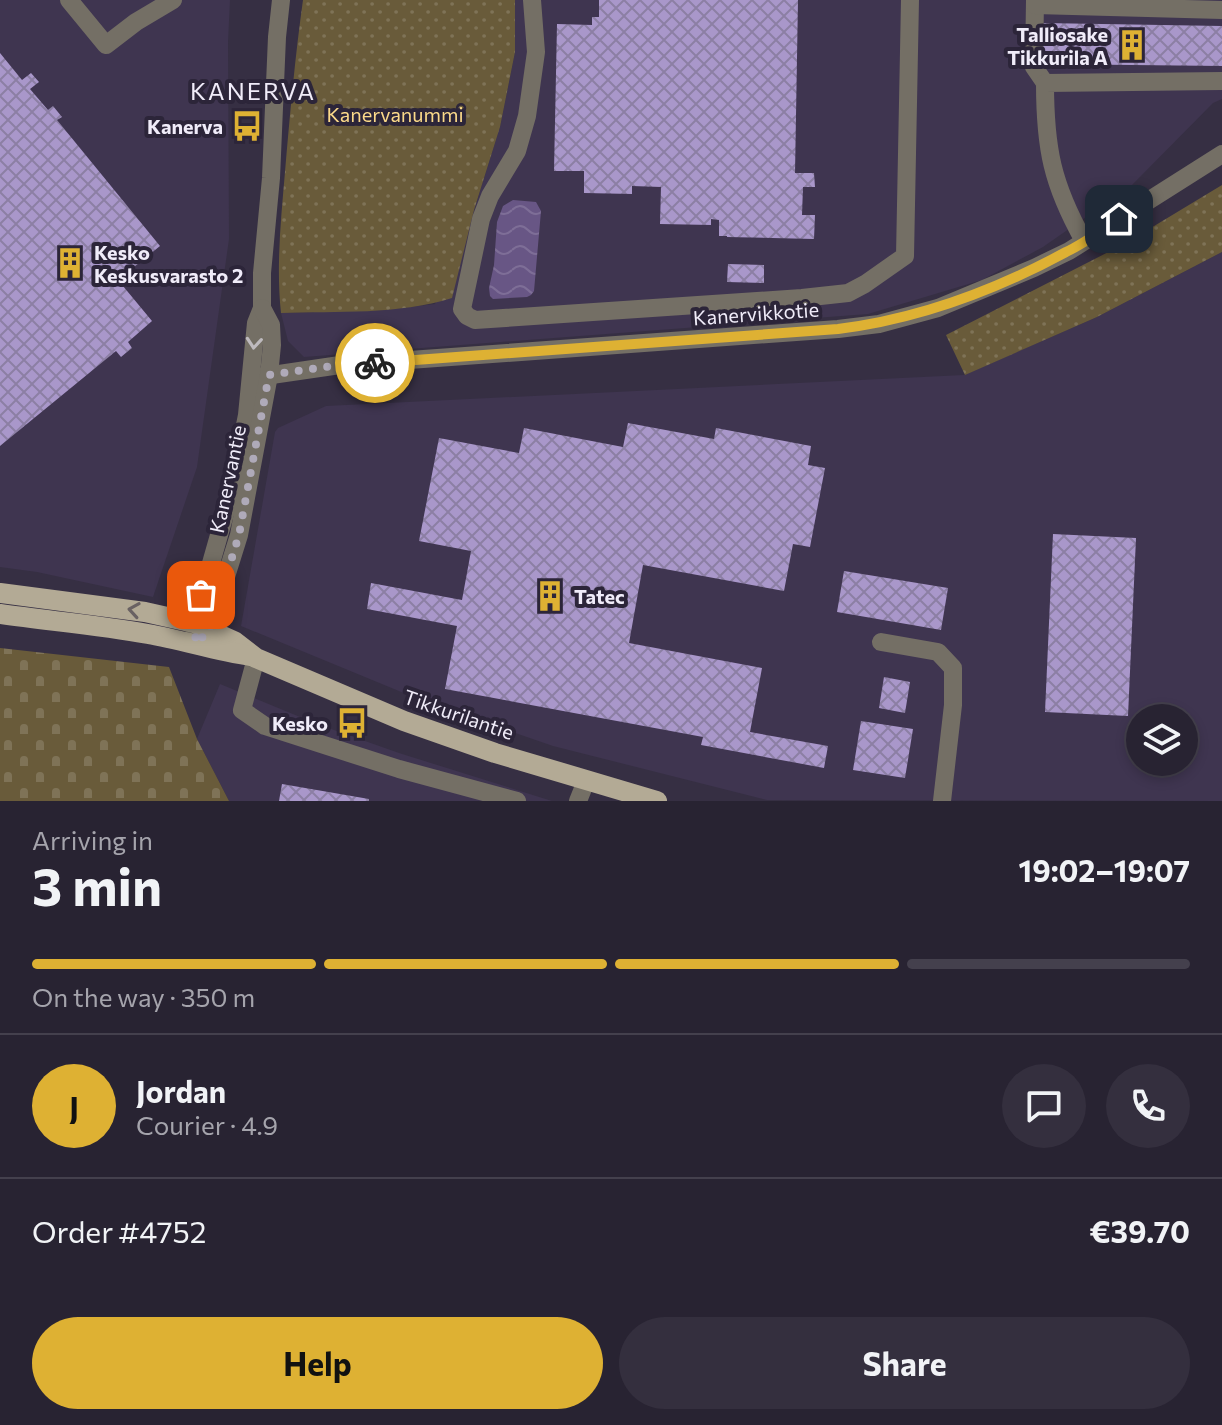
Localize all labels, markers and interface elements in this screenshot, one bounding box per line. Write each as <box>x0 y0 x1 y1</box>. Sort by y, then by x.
place label: Talliosake Tikkurila A <box>1007 22 1108 69</box>
building icon: Talliosake Tikkurila A <box>1115 28 1149 62</box>
district label: KANERVA <box>190 76 316 105</box>
park label: Kanervanummi <box>326 102 464 126</box>
bus stop icon: Kanerva <box>230 109 264 143</box>
place label: Kanerva <box>147 114 223 138</box>
pin <box>1085 185 1153 253</box>
icon: home <box>1097 197 1141 241</box>
place label: Kesko Keskusvarasto 2 <box>94 240 244 287</box>
building icon: Kesko Keskusvarasto 2 <box>53 246 87 280</box>
street label: Kanervikkotie <box>692 297 820 329</box>
courier <box>335 323 415 403</box>
one-way arrow <box>246 337 263 350</box>
icon: bike <box>353 341 397 385</box>
street label: Kanervantie <box>204 423 250 535</box>
pin <box>167 561 235 629</box>
icon: bag <box>179 573 223 617</box>
building icon: Tatec <box>533 579 567 613</box>
place label: Tatec <box>574 584 625 608</box>
one-way arrow <box>127 602 141 619</box>
street label: Tikkurilantie <box>401 684 517 744</box>
map controls <box>1126 704 1198 776</box>
button: layers <box>1126 704 1198 776</box>
bus stop icon: Kesko <box>335 706 369 740</box>
place label: Kesko <box>272 711 328 735</box>
text: Arriving in <box>32 824 153 855</box>
text: 19:02–19:07 <box>1019 851 1190 888</box>
text: 3 min <box>32 853 162 917</box>
text: On the way · 350 m <box>32 981 255 1012</box>
button: chat <box>1002 1064 1086 1148</box>
button: phone <box>1106 1064 1190 1148</box>
text: Jordan <box>136 1072 226 1109</box>
text: J <box>69 1088 79 1125</box>
text: Courier · 4.9 <box>136 1109 278 1140</box>
text: Order #4752 <box>32 1212 206 1249</box>
text: €39.70 <box>1089 1212 1190 1249</box>
button: Help <box>32 1317 603 1409</box>
button: Share <box>619 1317 1190 1409</box>

